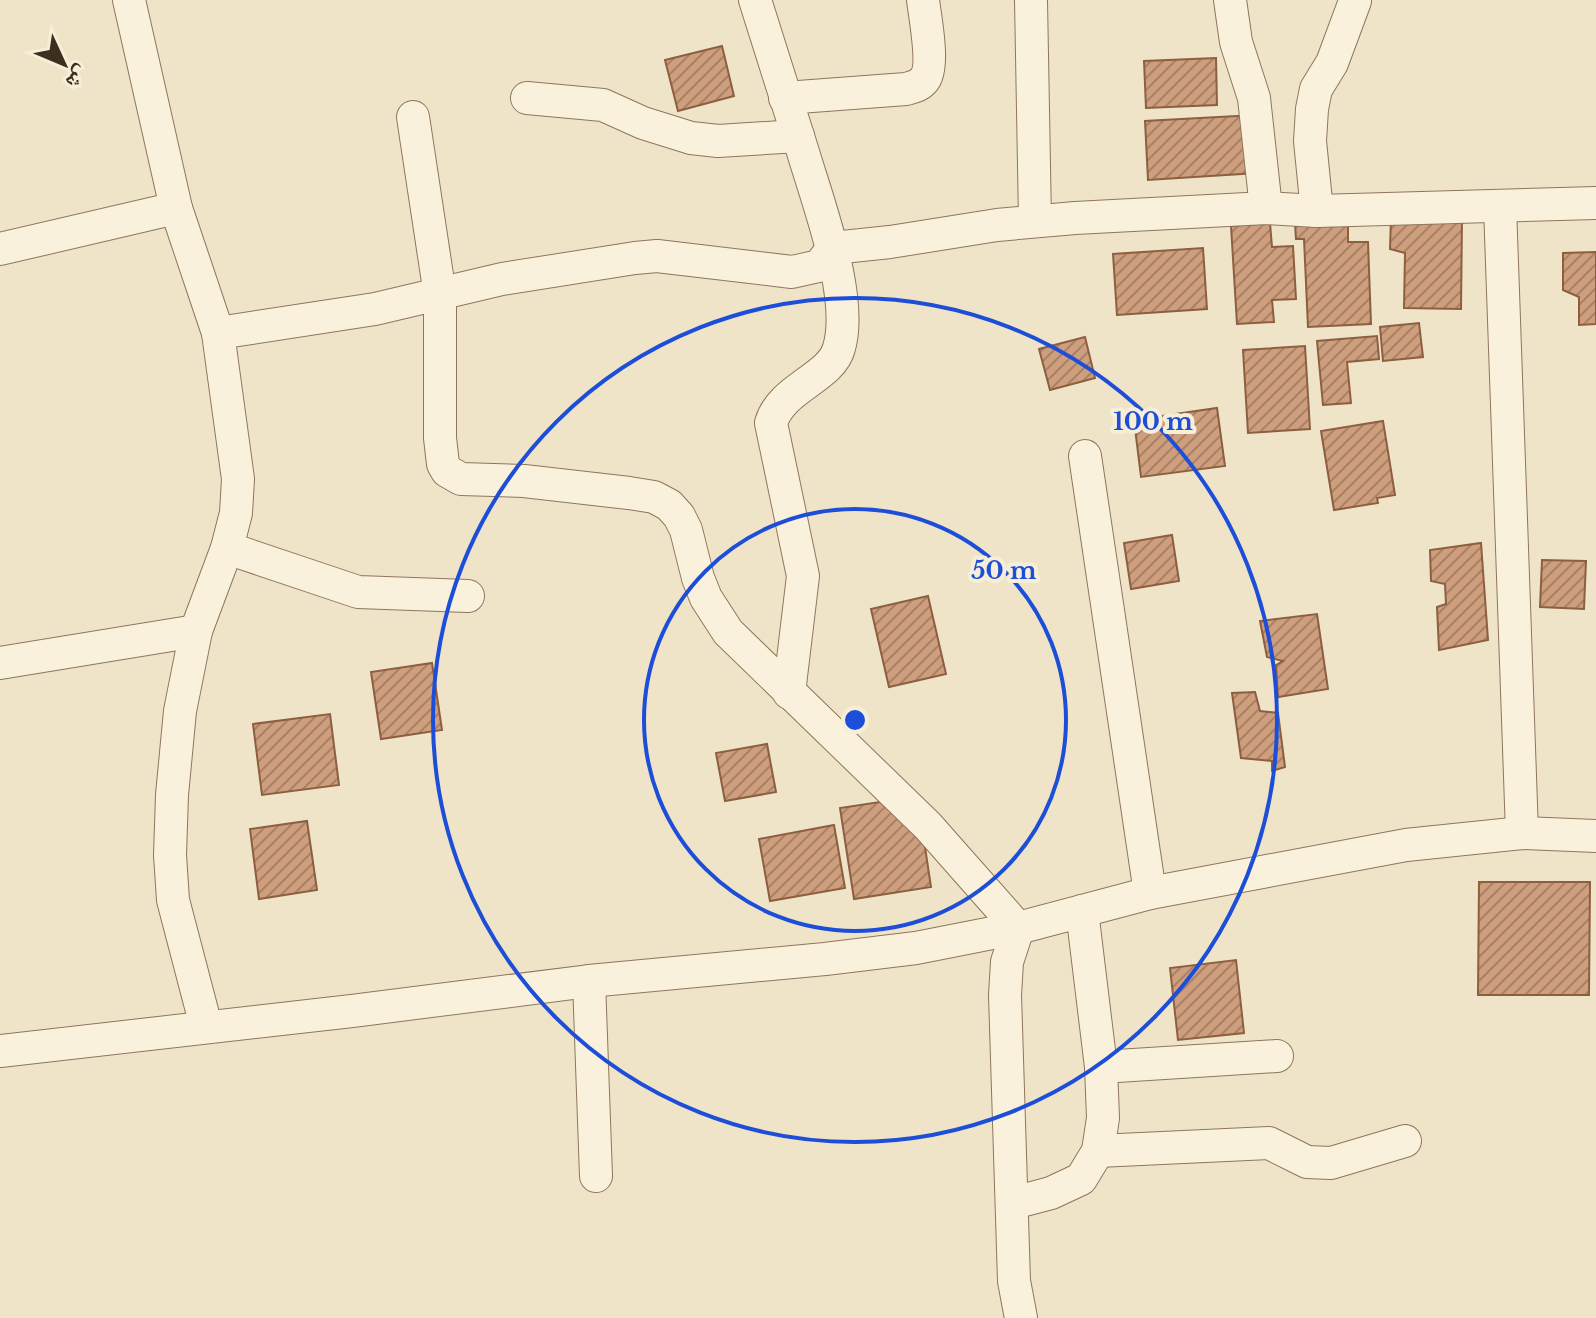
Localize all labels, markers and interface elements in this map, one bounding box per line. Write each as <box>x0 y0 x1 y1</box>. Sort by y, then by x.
north arrow <box>24 24 104 104</box>
text: ش <box>60 60 96 95</box>
text: 100 m <box>1113 407 1193 436</box>
text: 50 m <box>971 556 1037 585</box>
centre of rings <box>841 706 869 734</box>

